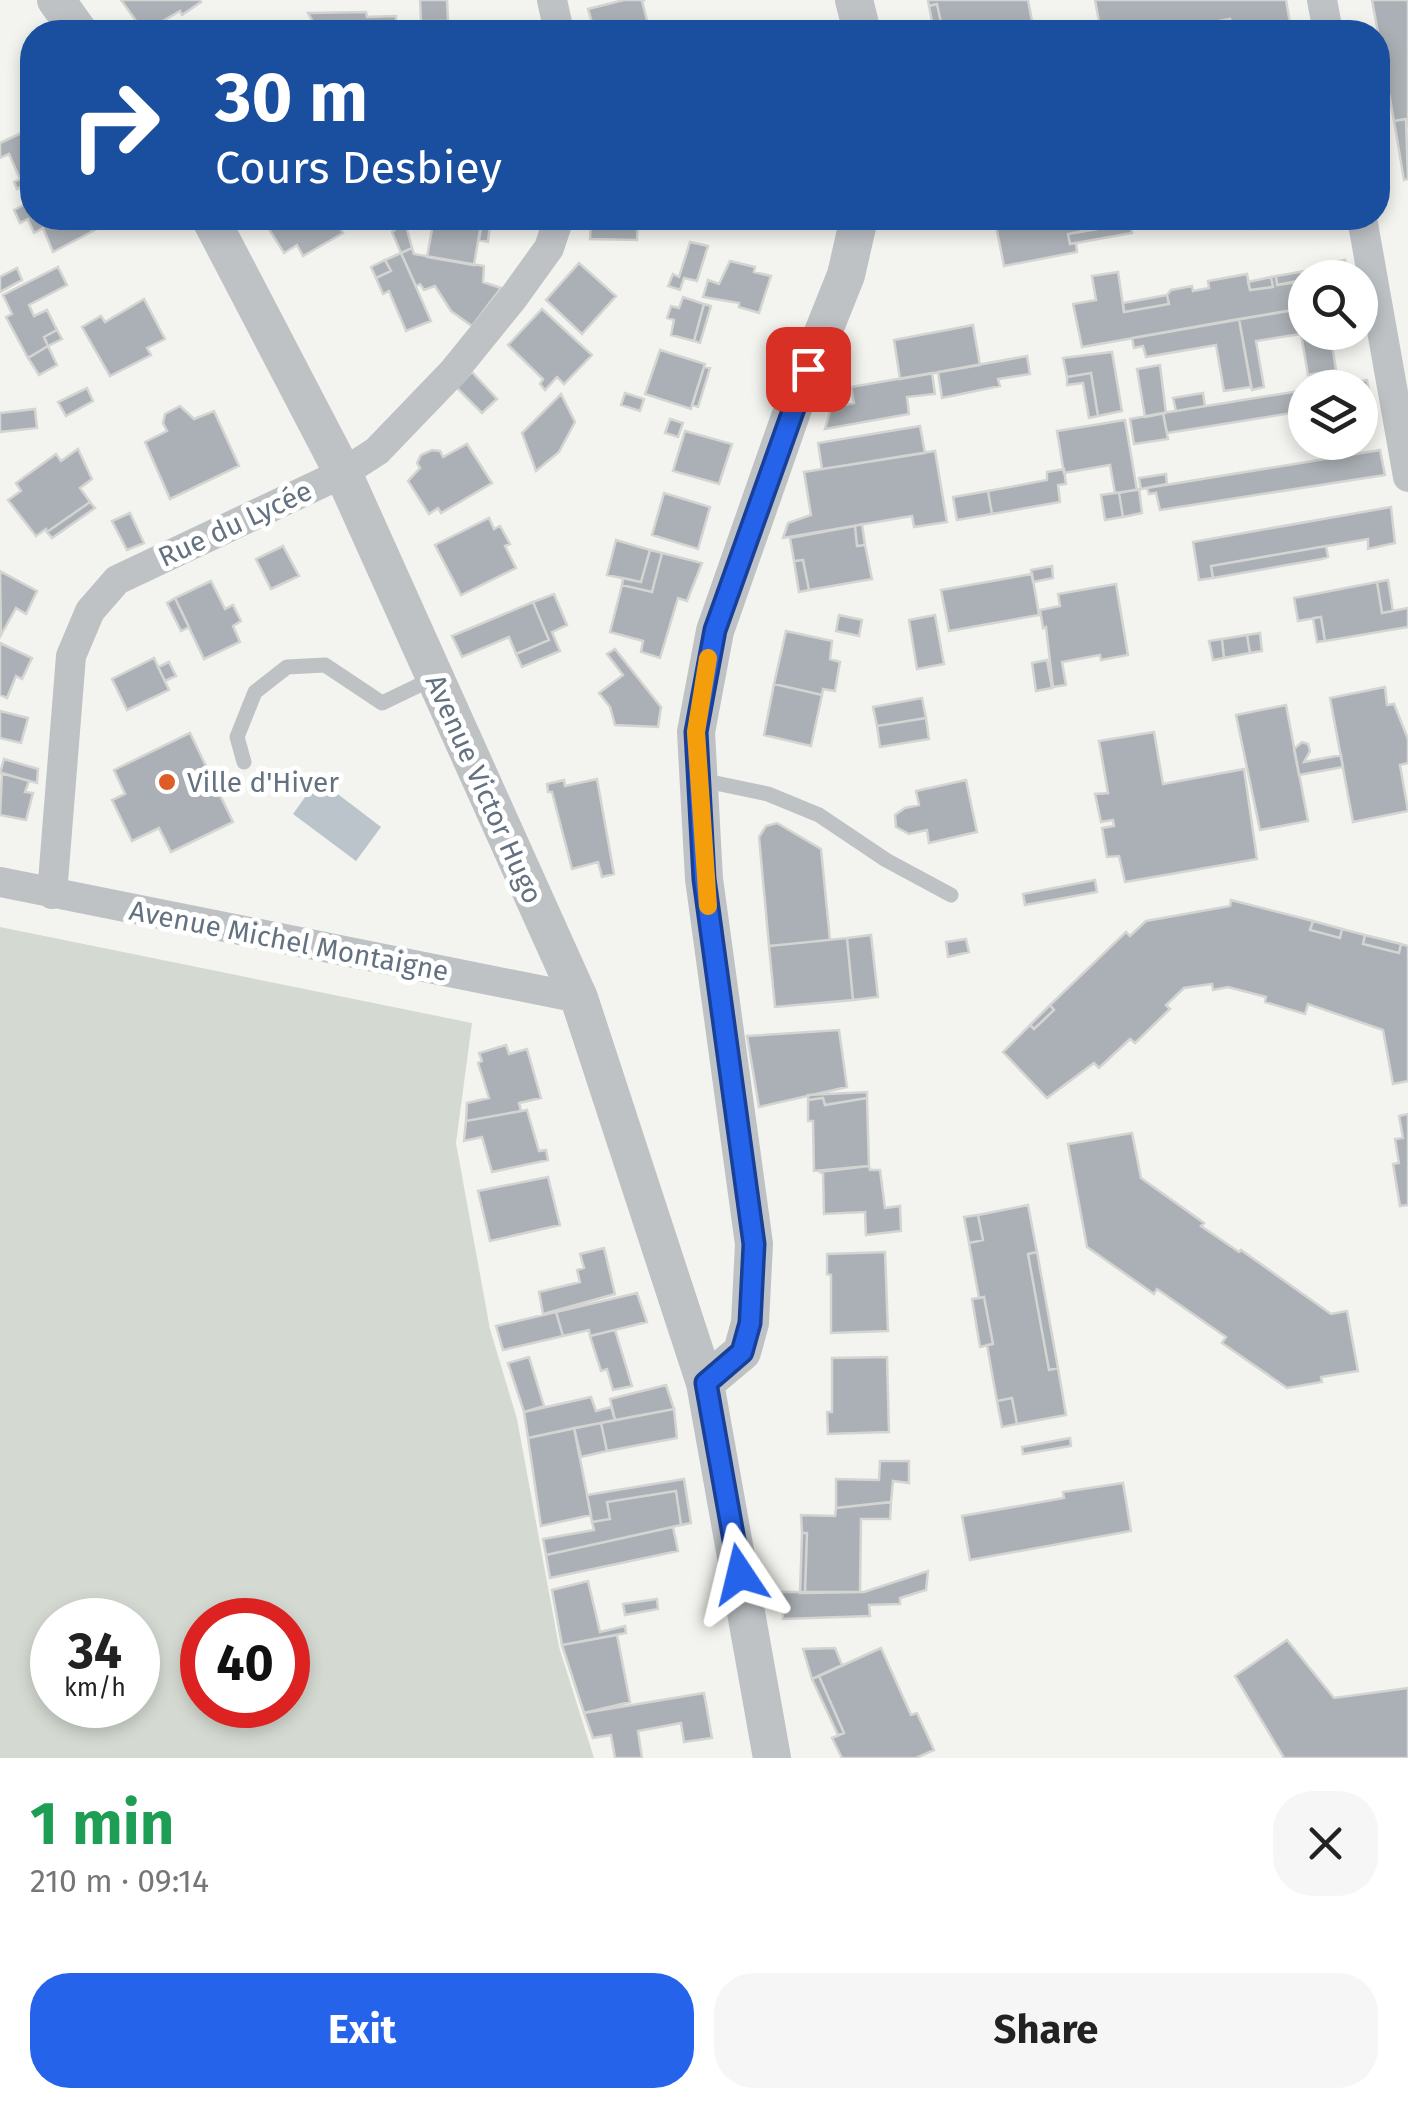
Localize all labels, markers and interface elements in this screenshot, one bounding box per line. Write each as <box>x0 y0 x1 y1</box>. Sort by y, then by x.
text: 30 m <box>215 56 368 140</box>
icon: right <box>50 60 180 190</box>
text: Cours Desbiey <box>215 141 502 195</box>
map controls <box>1288 260 1378 460</box>
button: search <box>1288 260 1378 350</box>
pin <box>766 327 851 412</box>
icon: arrive <box>781 342 836 397</box>
button: layers <box>1288 370 1378 460</box>
street label: Rue du Lycée <box>153 474 317 574</box>
street label: Avenue Victor Hugo <box>419 669 549 909</box>
place label: Ville d'Hiver <box>187 766 339 799</box>
marker: Ville d'Hiver <box>156 771 178 793</box>
street label: Avenue Michel Montaigne <box>127 894 451 988</box>
position arrow <box>688 1522 792 1626</box>
speed limit sign: 40 <box>180 1598 310 1728</box>
text: 34 <box>68 1621 122 1681</box>
text: km/h <box>64 1673 126 1703</box>
text: 1 min <box>30 1788 174 1860</box>
button: close <box>1273 1791 1378 1896</box>
text: 210 m · 09:14 <box>30 1862 209 1900</box>
button: Exit <box>30 1973 694 2088</box>
button: Share <box>714 1973 1378 2088</box>

